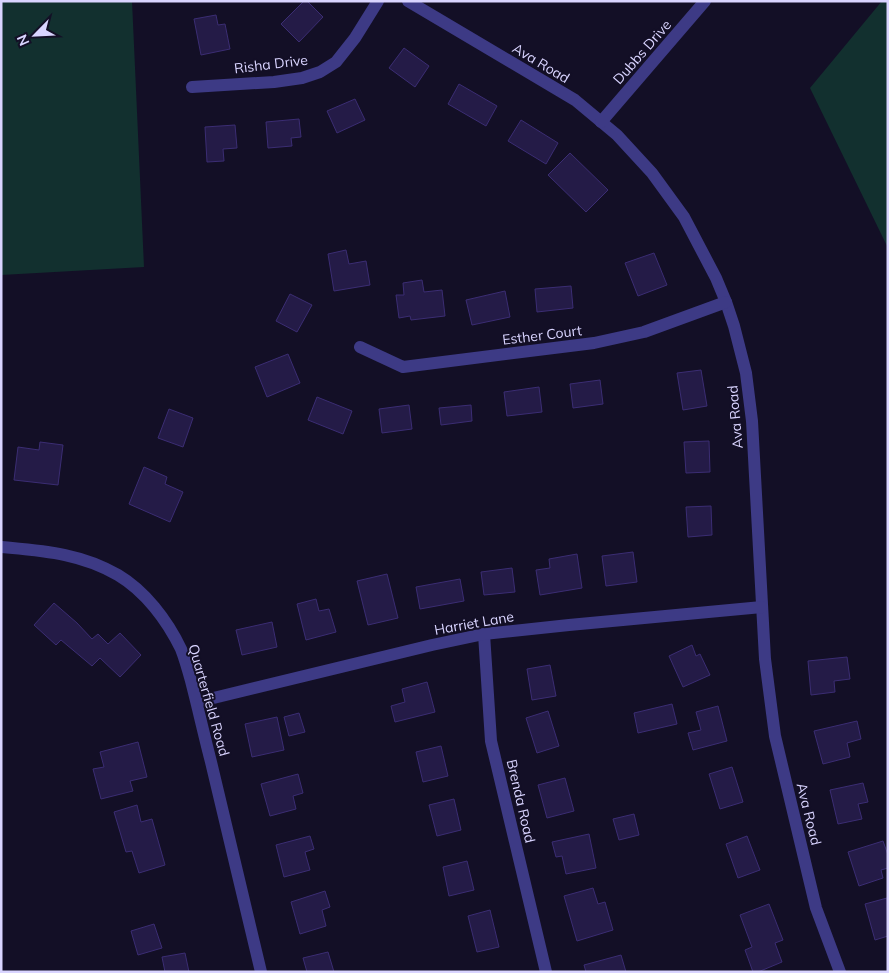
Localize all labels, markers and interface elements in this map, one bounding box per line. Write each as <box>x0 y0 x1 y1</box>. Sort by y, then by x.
north arrow <box>10 10 60 60</box>
street label: Dubbs Drive <box>609 16 675 88</box>
text: N <box>13 32 33 49</box>
street label: Ava Road <box>509 39 573 87</box>
street label: Risha Drive <box>233 51 309 77</box>
street label: Esther Court <box>501 321 583 349</box>
street label: Ava Road <box>723 385 747 449</box>
street label: Harriet Lane <box>433 607 515 639</box>
street label: Quarterfield Road <box>184 642 234 758</box>
street label: Brenda Road <box>503 758 539 844</box>
street label: Ava Road <box>793 781 825 847</box>

